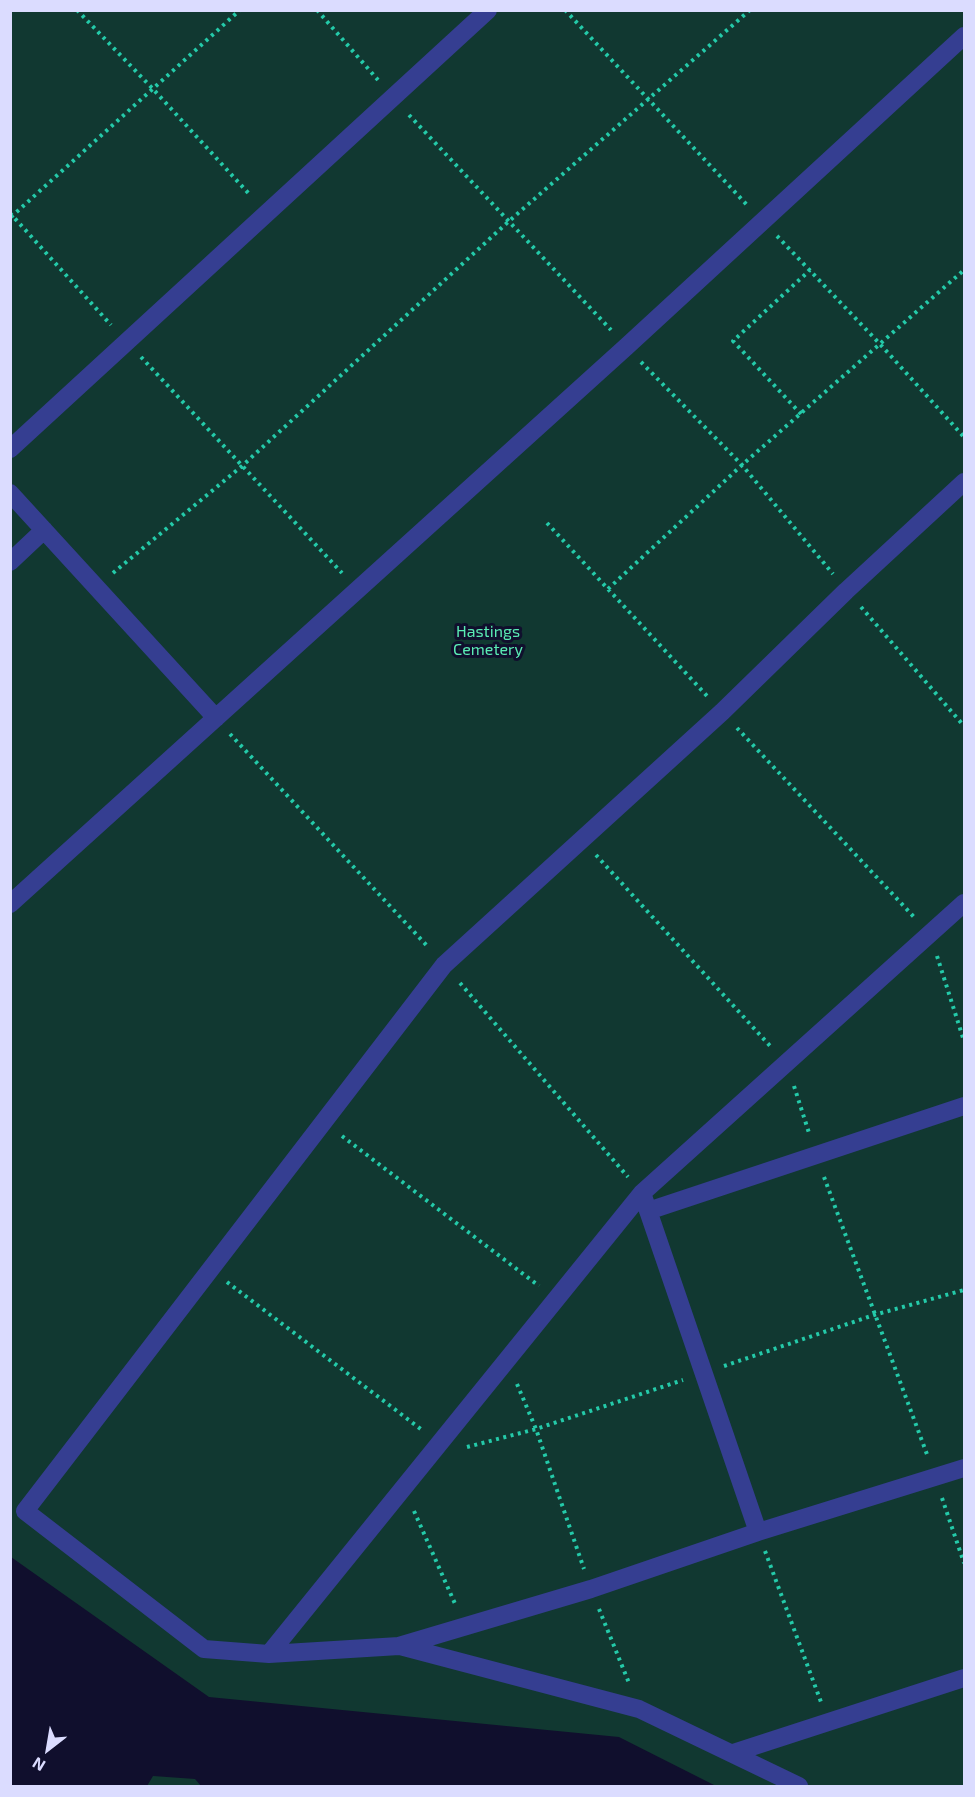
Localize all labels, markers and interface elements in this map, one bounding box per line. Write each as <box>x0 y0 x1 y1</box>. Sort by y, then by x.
park label: Hastings Cemetery <box>453 622 523 660</box>
north arrow <box>18 1719 78 1779</box>
text: N <box>29 1754 48 1776</box>

